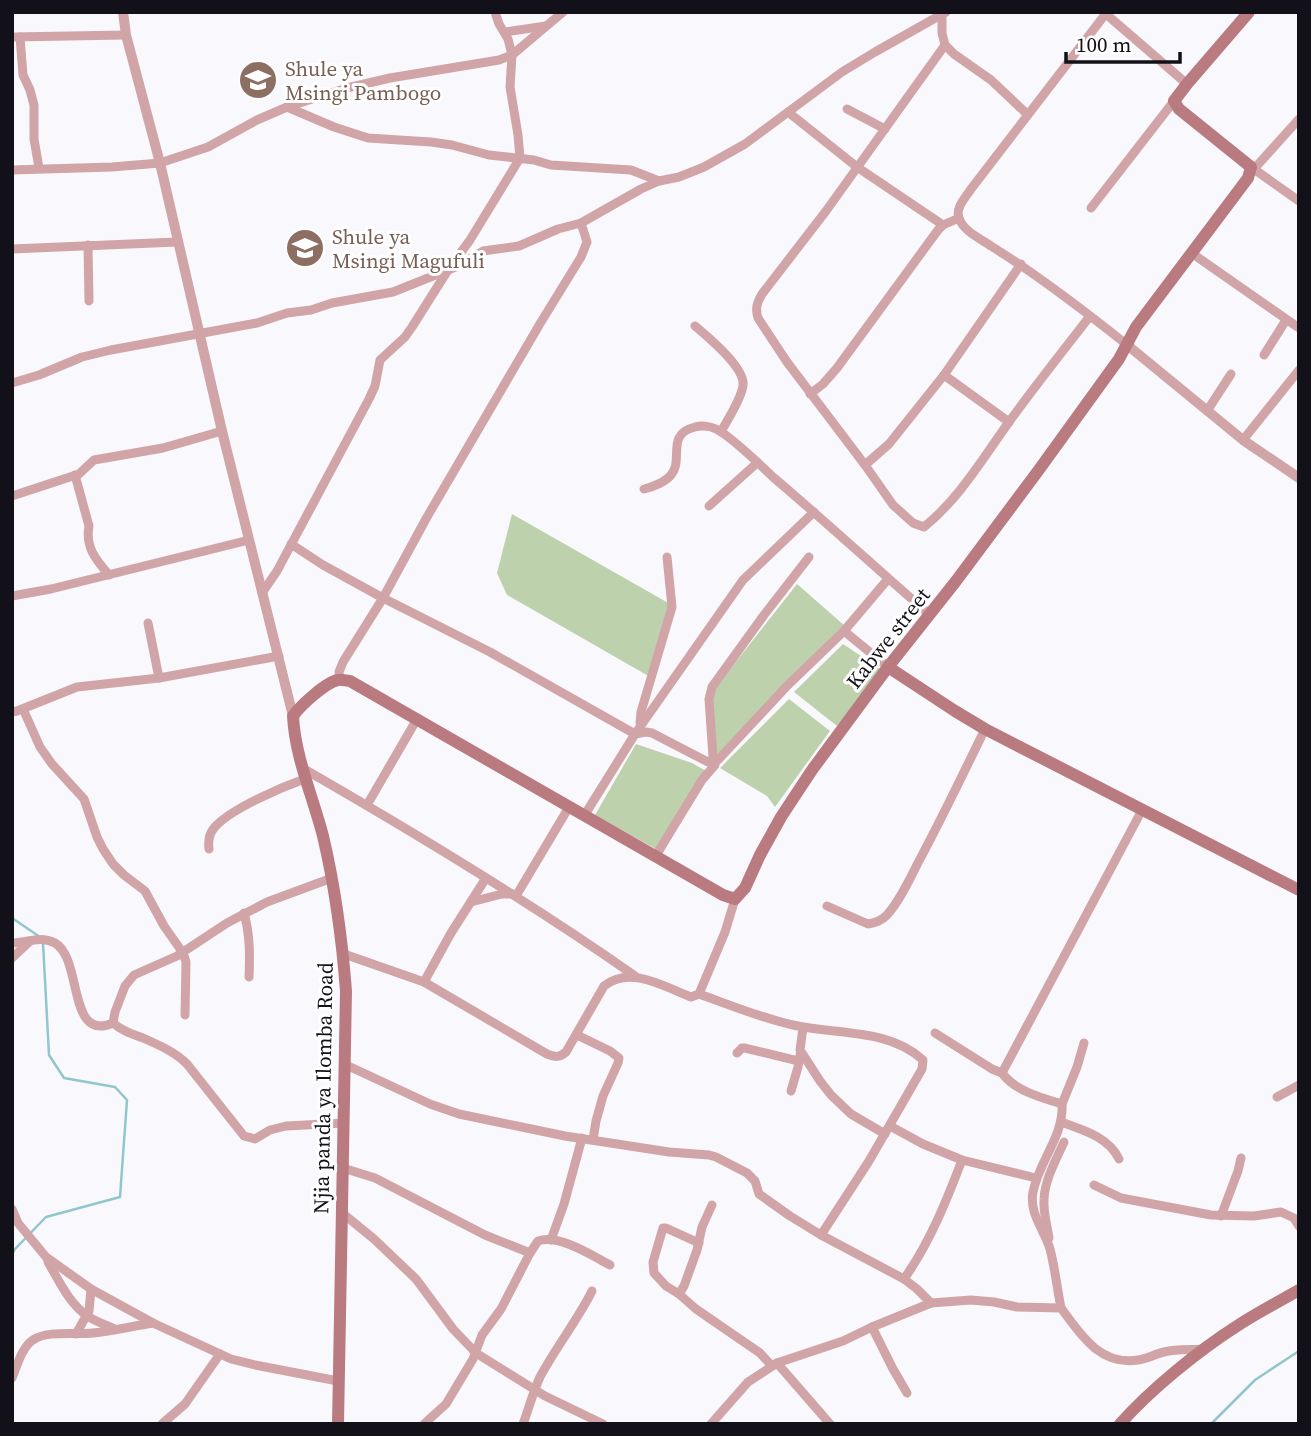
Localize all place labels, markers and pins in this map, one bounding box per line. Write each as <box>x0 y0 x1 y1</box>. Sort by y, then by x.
place label: Shule ya Msingi Pambogo <box>285 54 441 107</box>
school or university icon: Shule ya Msingi Pambogo <box>237 59 279 101</box>
place label: Shule ya Msingi Magufuli <box>332 222 485 275</box>
school or university icon: Shule ya Msingi Magufuli <box>284 227 326 269</box>

